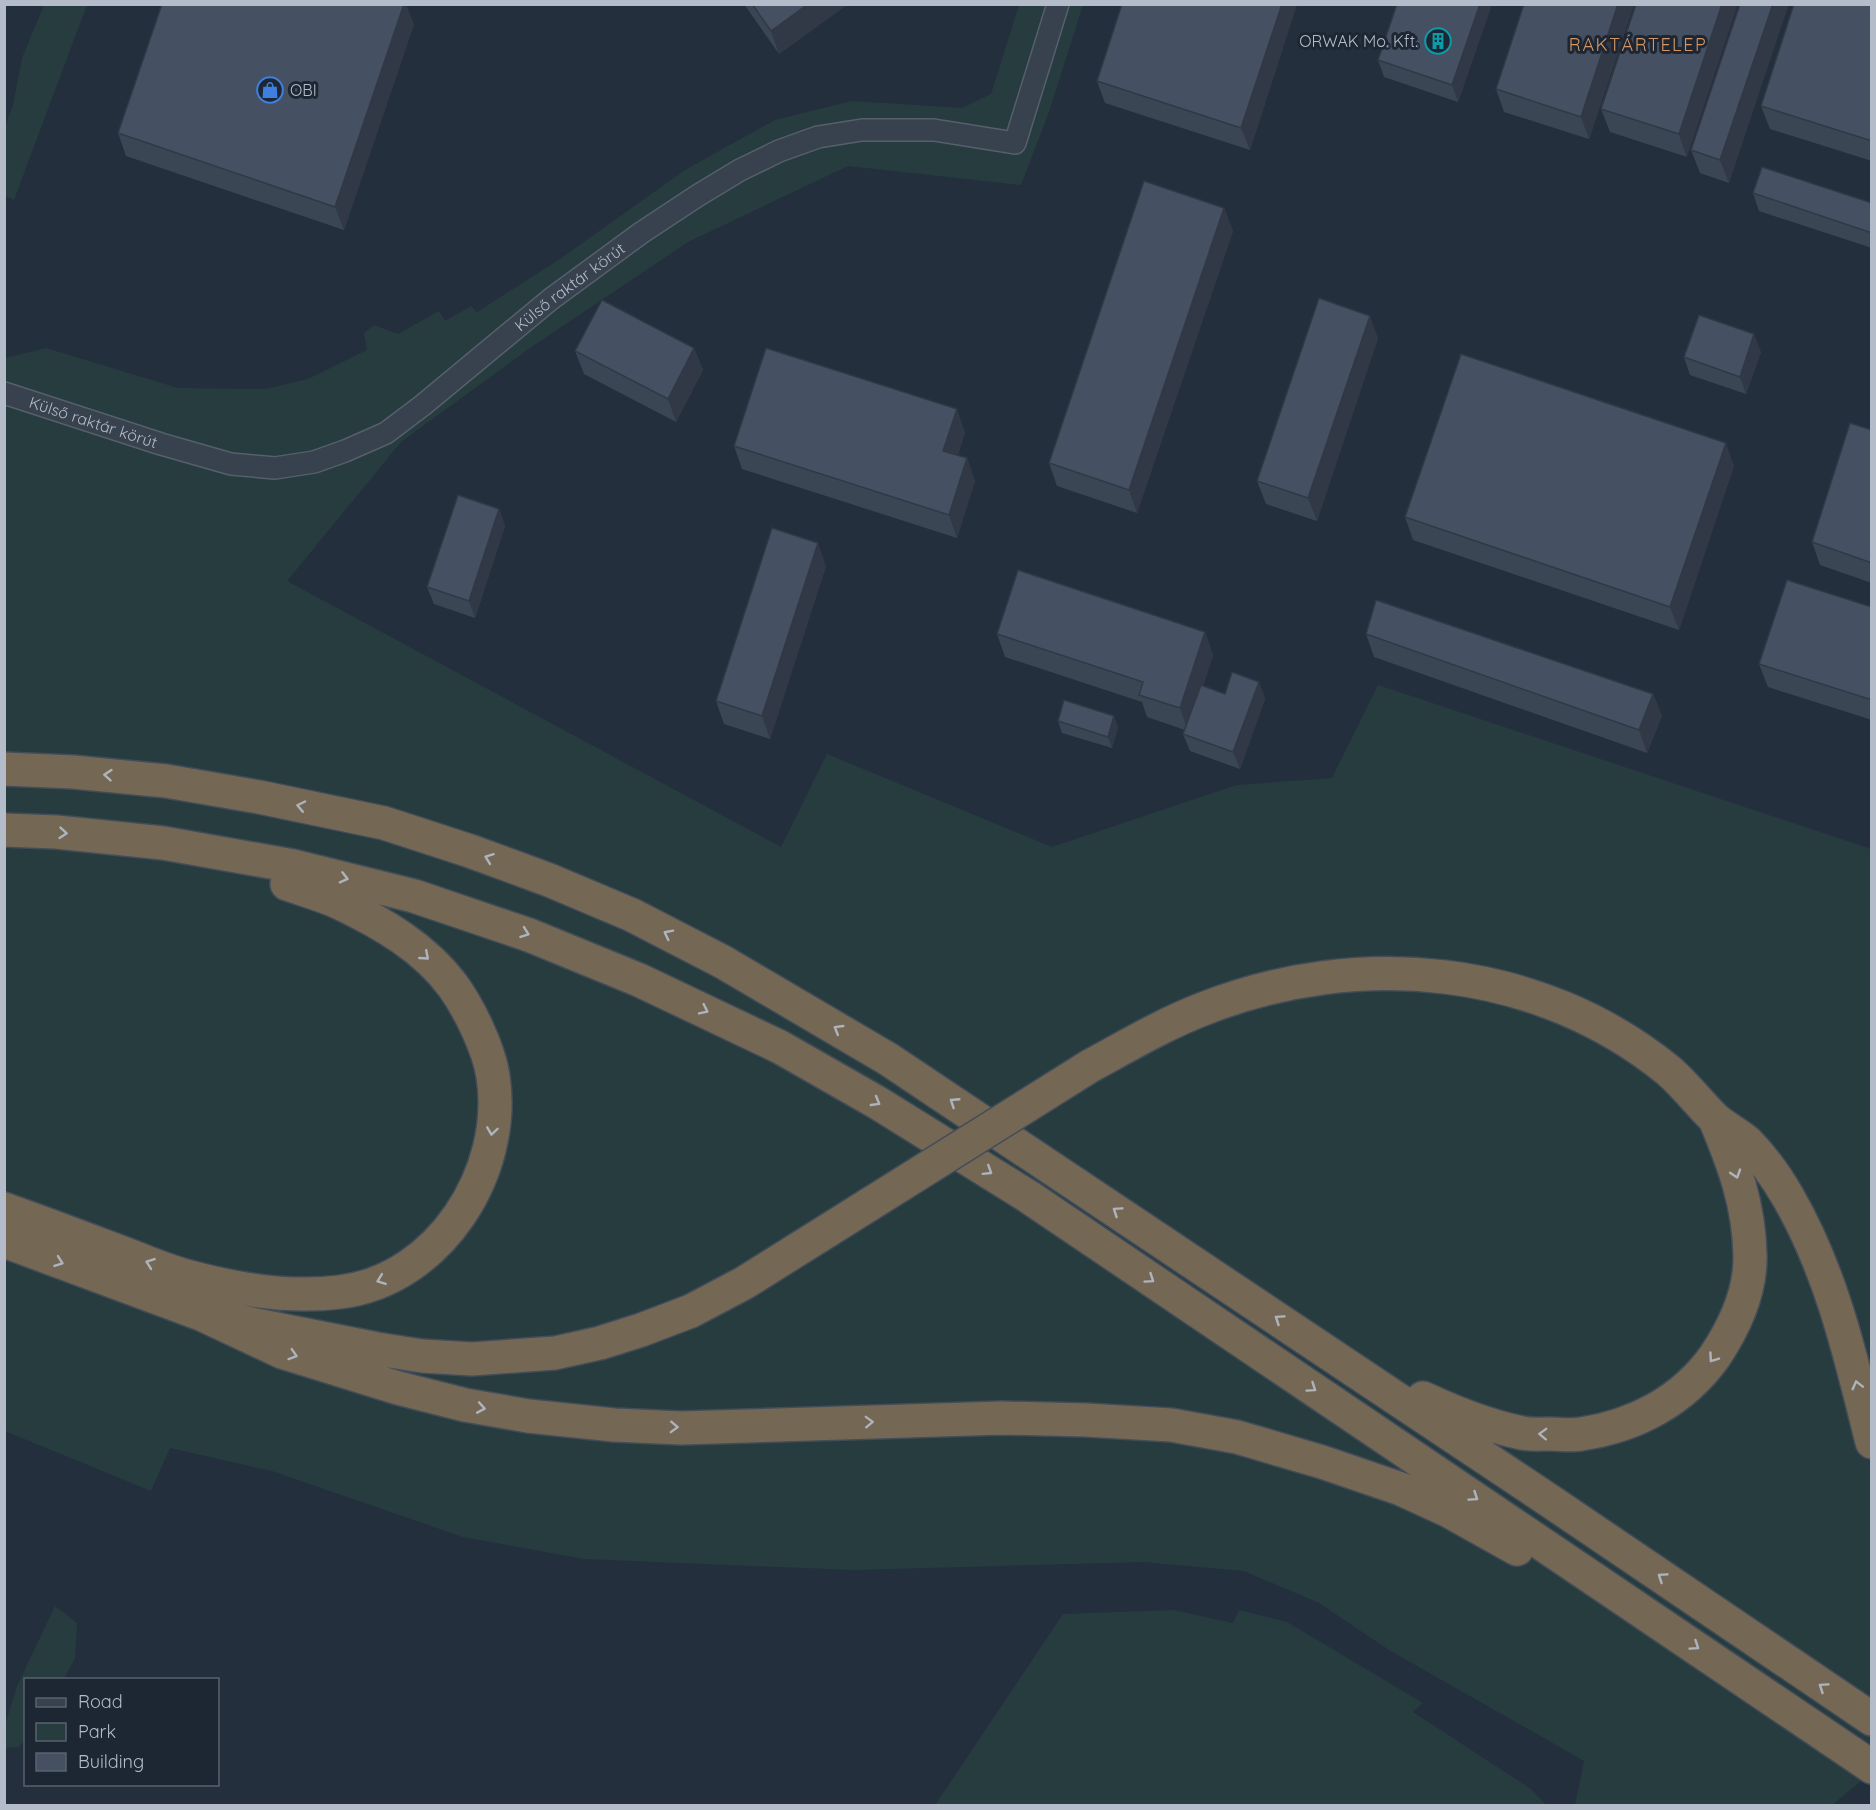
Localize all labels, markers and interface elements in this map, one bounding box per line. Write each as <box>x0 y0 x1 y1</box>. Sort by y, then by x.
building icon: ORWAK Mo. Kft. <box>1423 26 1453 56</box>
place label: ORWAK Mo. Kft. <box>1299 31 1418 51</box>
district label: RAKTÁRTELEP <box>1569 33 1707 56</box>
shop icon: OBI <box>255 75 285 105</box>
place label: OBI <box>290 80 317 100</box>
street label: Külső raktár körút <box>510 238 629 335</box>
street label: Külső raktár körút <box>27 392 160 452</box>
one-way arrow <box>103 769 112 782</box>
one-way arrow <box>296 800 306 813</box>
one-way arrow <box>58 826 67 839</box>
one-way arrow <box>484 852 494 865</box>
one-way arrow <box>338 871 348 884</box>
one-way arrow <box>519 926 529 939</box>
one-way arrow <box>663 929 674 941</box>
one-way arrow <box>418 949 429 960</box>
one-way arrow <box>697 1002 708 1014</box>
one-way arrow <box>834 1025 844 1036</box>
one-way arrow <box>870 1095 880 1106</box>
one-way arrow <box>950 1098 961 1109</box>
one-way arrow <box>487 1126 499 1136</box>
one-way arrow <box>982 1164 992 1176</box>
one-way arrow <box>1729 1168 1741 1179</box>
one-way arrow <box>1113 1207 1124 1218</box>
one-way arrow <box>54 1254 64 1267</box>
one-way arrow <box>145 1257 156 1270</box>
one-way arrow <box>1144 1272 1155 1283</box>
one-way arrow <box>376 1273 387 1285</box>
one-way arrow <box>1275 1315 1286 1326</box>
one-way arrow <box>287 1348 298 1360</box>
one-way arrow <box>1709 1352 1720 1363</box>
one-way arrow <box>1852 1380 1865 1390</box>
one-way arrow <box>1306 1381 1317 1392</box>
one-way arrow <box>476 1401 485 1413</box>
one-way arrow <box>865 1416 874 1428</box>
one-way arrow <box>670 1421 679 1433</box>
one-way arrow <box>1538 1428 1547 1440</box>
one-way arrow <box>1467 1490 1478 1501</box>
one-way arrow <box>1658 1573 1669 1584</box>
one-way arrow <box>1688 1639 1699 1650</box>
legend <box>24 1678 219 1786</box>
one-way arrow <box>1819 1682 1829 1694</box>
text: Road <box>78 1690 123 1713</box>
text: Park <box>78 1720 116 1743</box>
text: Building <box>78 1750 144 1773</box>

